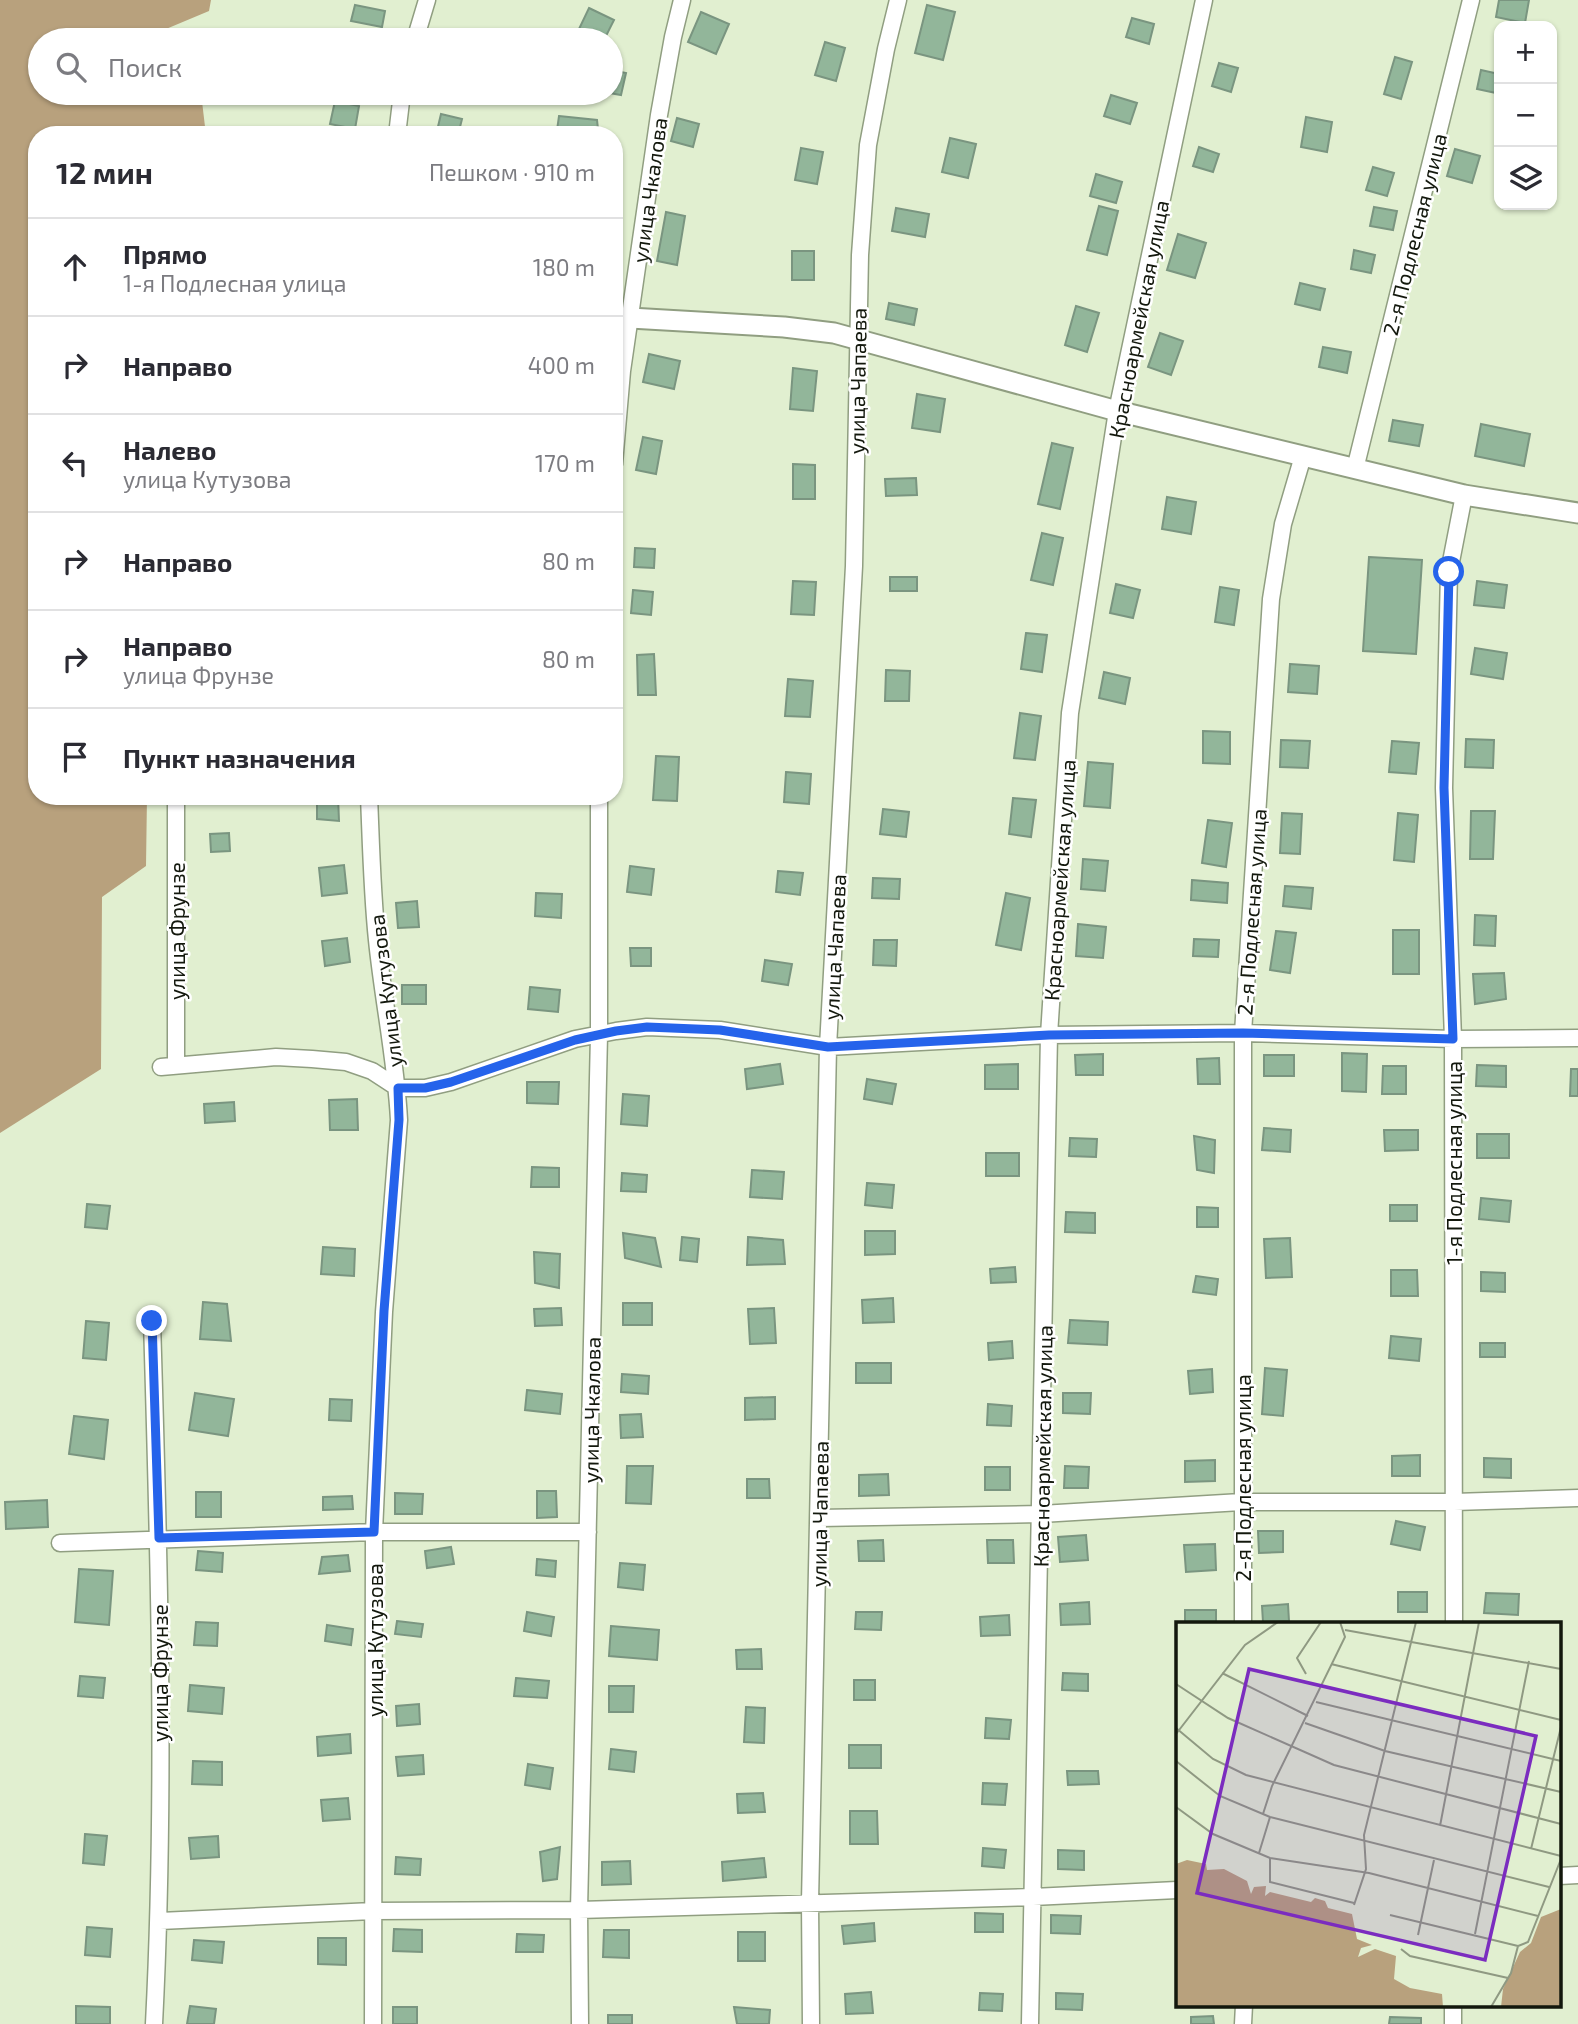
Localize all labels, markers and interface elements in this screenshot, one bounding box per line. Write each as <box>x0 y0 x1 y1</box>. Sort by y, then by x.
map controls <box>1494 21 1557 210</box>
button: + <box>1494 21 1557 84</box>
search box <box>28 28 623 105</box>
icon: search <box>52 48 90 86</box>
text: Поиск <box>108 51 182 82</box>
button: − <box>1494 84 1557 147</box>
street label: улица Чкалова <box>626 116 673 264</box>
street label: 2-я Подлесная улица <box>1377 130 1452 338</box>
button: layers <box>1494 147 1557 210</box>
text: 12 мин <box>56 154 153 190</box>
text: Пешком · 910 m <box>429 158 595 186</box>
street label: Красноармейская улица <box>1103 198 1174 440</box>
text: Прямо <box>123 238 207 269</box>
icon: ahead <box>56 248 94 286</box>
text: 180 m <box>533 253 595 281</box>
text: 1-я Подлесная улица <box>123 269 346 297</box>
street label: улица Чапаева <box>843 308 872 454</box>
icon: right <box>56 346 94 384</box>
text: Направо <box>123 350 232 381</box>
text: 400 m <box>528 351 595 379</box>
text: Налево <box>123 434 216 465</box>
icon: left <box>56 444 94 482</box>
text: 170 m <box>535 449 595 477</box>
text: улица Кутузова <box>123 465 292 493</box>
icon: right <box>56 542 94 580</box>
text: Направо <box>123 546 232 577</box>
text: 80 m <box>542 547 595 575</box>
route start <box>1433 556 1464 587</box>
text: Направо <box>123 630 232 661</box>
icon: right <box>56 640 94 678</box>
text: 80 m <box>542 645 595 673</box>
text: улица Фрунзе <box>123 661 274 689</box>
icon: arrive <box>56 738 94 776</box>
text: Пункт назначения <box>123 742 356 773</box>
street label: Красноармейская улица <box>1038 758 1081 1002</box>
street label: 2-я Подлесная улица <box>1231 808 1272 1016</box>
street label: улица Фрунзе <box>164 862 190 1000</box>
street label: улица Чапаева <box>818 873 851 1021</box>
street label: улица Кутузова <box>363 913 408 1069</box>
street label: 1-я Подлесная улица <box>1441 1061 1467 1265</box>
route end <box>136 1305 167 1336</box>
street label: Красноармейская улица <box>1027 1325 1058 1567</box>
street label: улица Чкалова <box>577 1337 606 1483</box>
street label: 2-я Подлесная улица <box>1230 1374 1256 1582</box>
street label: улица Чапаева <box>805 1441 834 1587</box>
street label: улица Кутузова <box>362 1563 388 1717</box>
street label: улица Фрунзе <box>147 1604 173 1742</box>
inset map <box>1176 1622 1560 2007</box>

